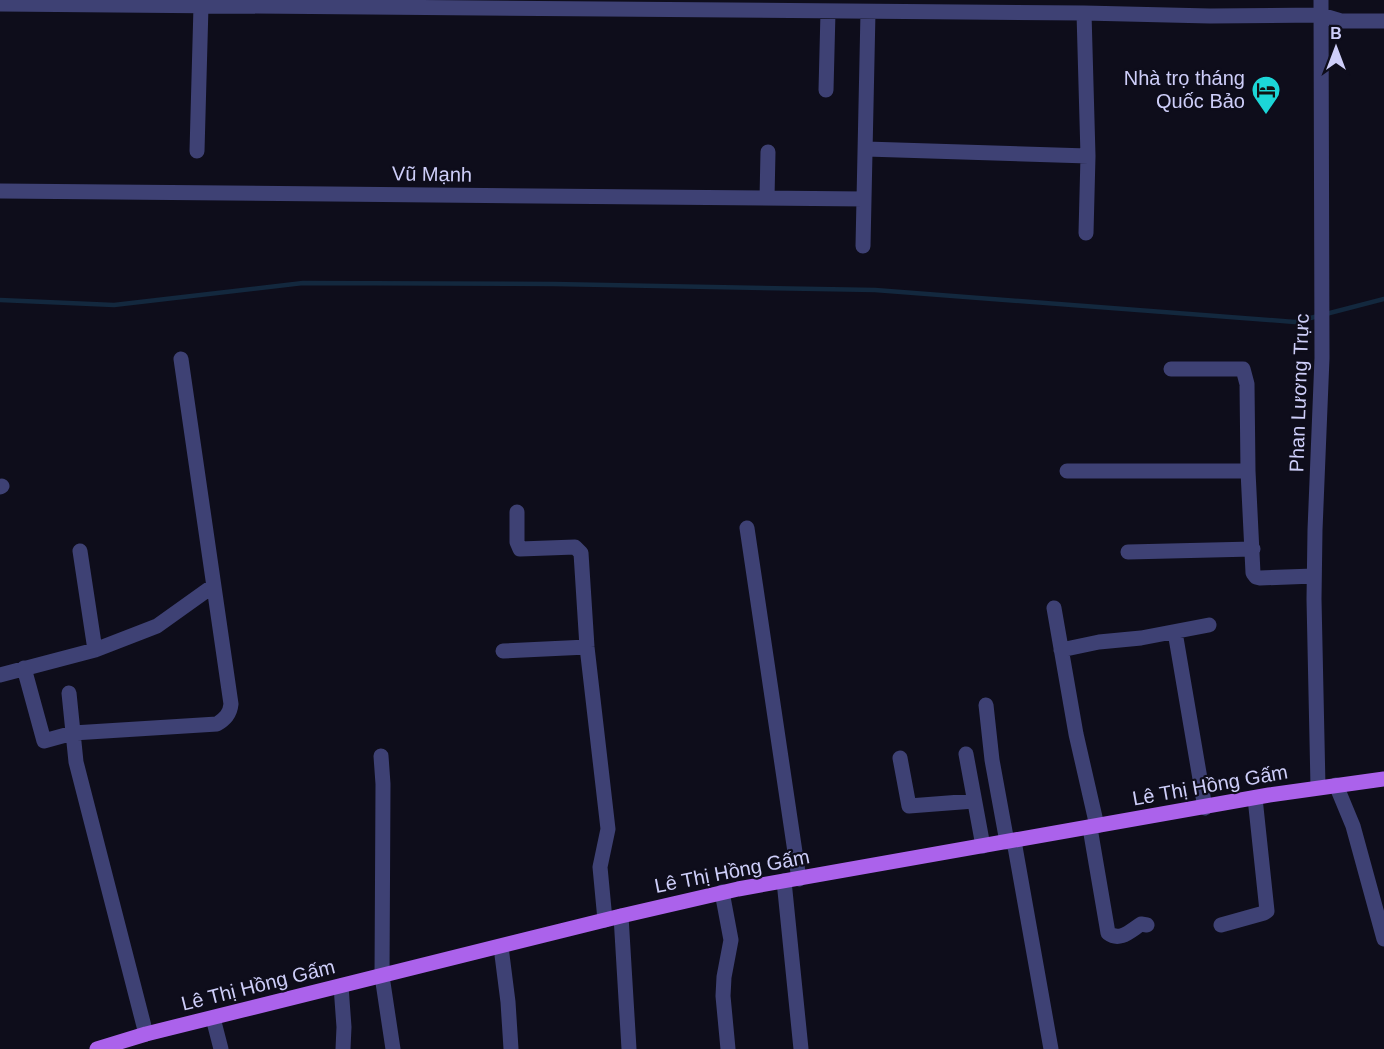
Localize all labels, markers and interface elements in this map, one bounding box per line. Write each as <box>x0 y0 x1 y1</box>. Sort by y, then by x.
north arrow <box>1306 18 1366 78</box>
text: B <box>1330 25 1342 42</box>
place label: Nhà trọ tháng Quốc Bảo <box>1124 67 1245 112</box>
hotel icon: Nhà trọ tháng Quốc Bảo <box>1250 74 1282 116</box>
street label: Vũ Mạnh <box>392 162 472 186</box>
street label: Phan Lương Trực <box>1285 313 1313 473</box>
street label: Lê Thị Hồng Gấm <box>1131 760 1289 810</box>
street label: Lê Thị Hồng Gấm <box>653 845 811 897</box>
street label: Lê Thị Hồng Gấm <box>179 955 337 1015</box>

